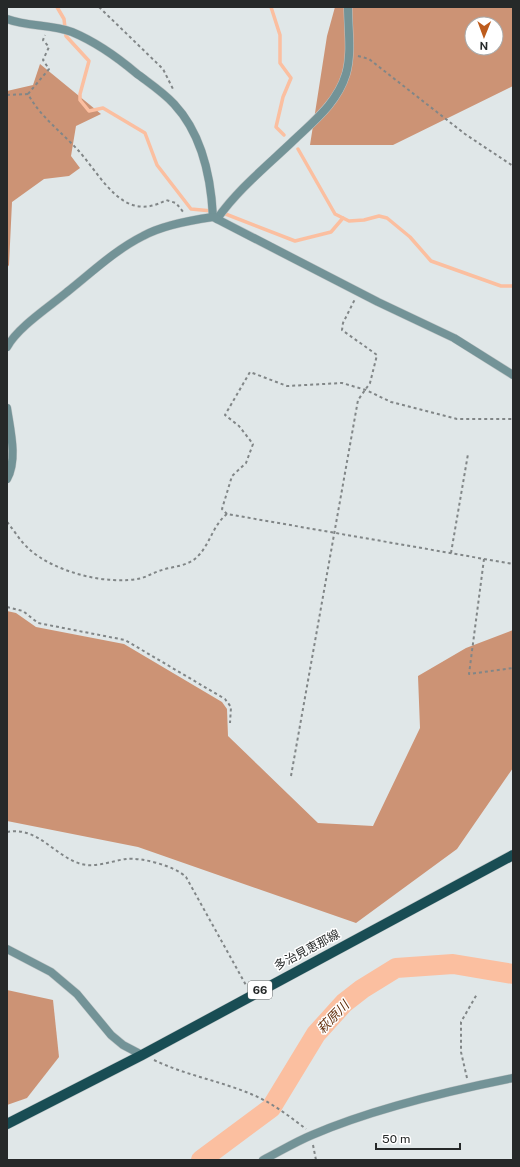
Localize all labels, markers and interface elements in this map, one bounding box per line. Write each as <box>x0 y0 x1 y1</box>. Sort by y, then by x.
north arrow <box>464 16 504 56</box>
text: N <box>479 40 488 52</box>
street label: 多治見恵那線 <box>272 927 342 973</box>
road number: 66 <box>248 981 272 999</box>
water label: 萩原川 <box>314 996 353 1036</box>
scale bar <box>376 1125 460 1151</box>
text: 50 m <box>382 1132 410 1146</box>

